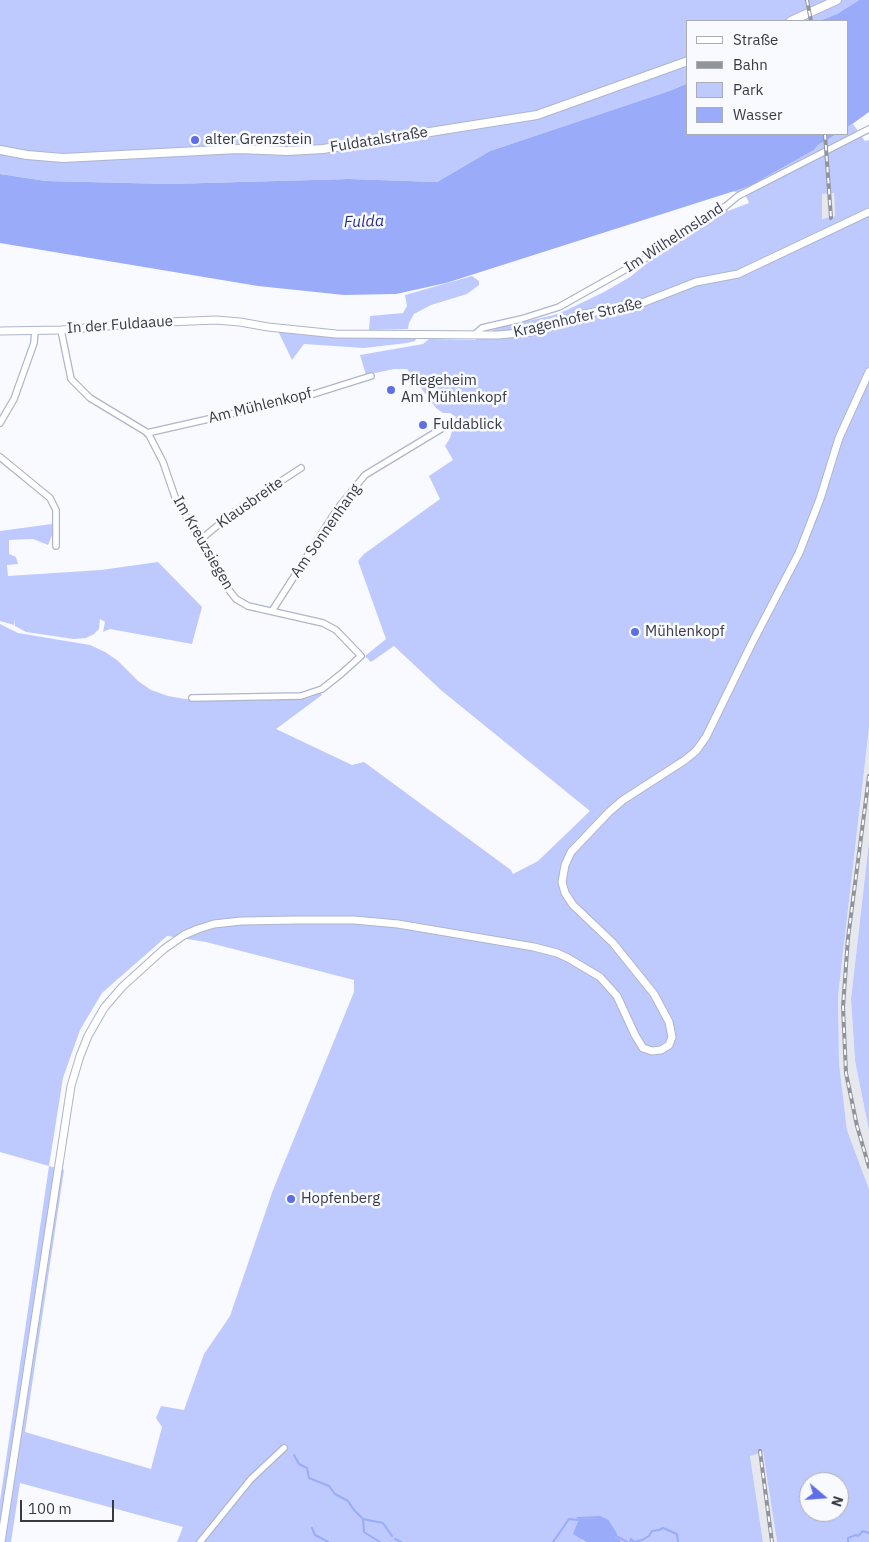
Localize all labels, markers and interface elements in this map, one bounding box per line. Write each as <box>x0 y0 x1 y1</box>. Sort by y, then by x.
legend <box>686 20 849 135</box>
text: Straße <box>733 30 778 49</box>
text: Bahn <box>733 55 768 74</box>
text: Park <box>733 80 763 99</box>
text: Wasser <box>733 105 783 124</box>
street label: Fuldatalstraße <box>329 123 429 157</box>
place label: alter Grenzstein <box>205 131 312 149</box>
marker: alter Grenzstein <box>189 134 201 146</box>
street label: Im Wilhelmsland <box>621 199 727 277</box>
water label: Fulda <box>344 212 384 232</box>
street label: Kragenhofer Straße <box>512 294 644 342</box>
street label: In der Fuldaaue <box>66 312 174 338</box>
place label: Pflegeheim Am Mühlenkopf <box>401 372 507 407</box>
street label: Am Mühlenkopf <box>206 384 314 428</box>
marker: Pflegeheim Am Mühlenkopf <box>385 384 397 396</box>
place label: Fuldablick <box>433 416 502 434</box>
marker: Fuldablick <box>417 419 429 431</box>
street label: Klausbreite <box>213 474 287 532</box>
street label: Am Sonnenhang <box>287 481 365 581</box>
street label: Im Kreuzsiegen <box>169 493 237 593</box>
place label: Mühlenkopf <box>645 623 725 641</box>
marker: Mühlenkopf <box>629 626 641 638</box>
place label: Hopfenberg <box>301 1190 380 1208</box>
marker: Hopfenberg <box>285 1193 297 1205</box>
north arrow <box>799 1472 849 1522</box>
scale bar <box>22 1490 116 1522</box>
text: N <box>827 1494 847 1509</box>
text: 100 m <box>28 1499 72 1518</box>

